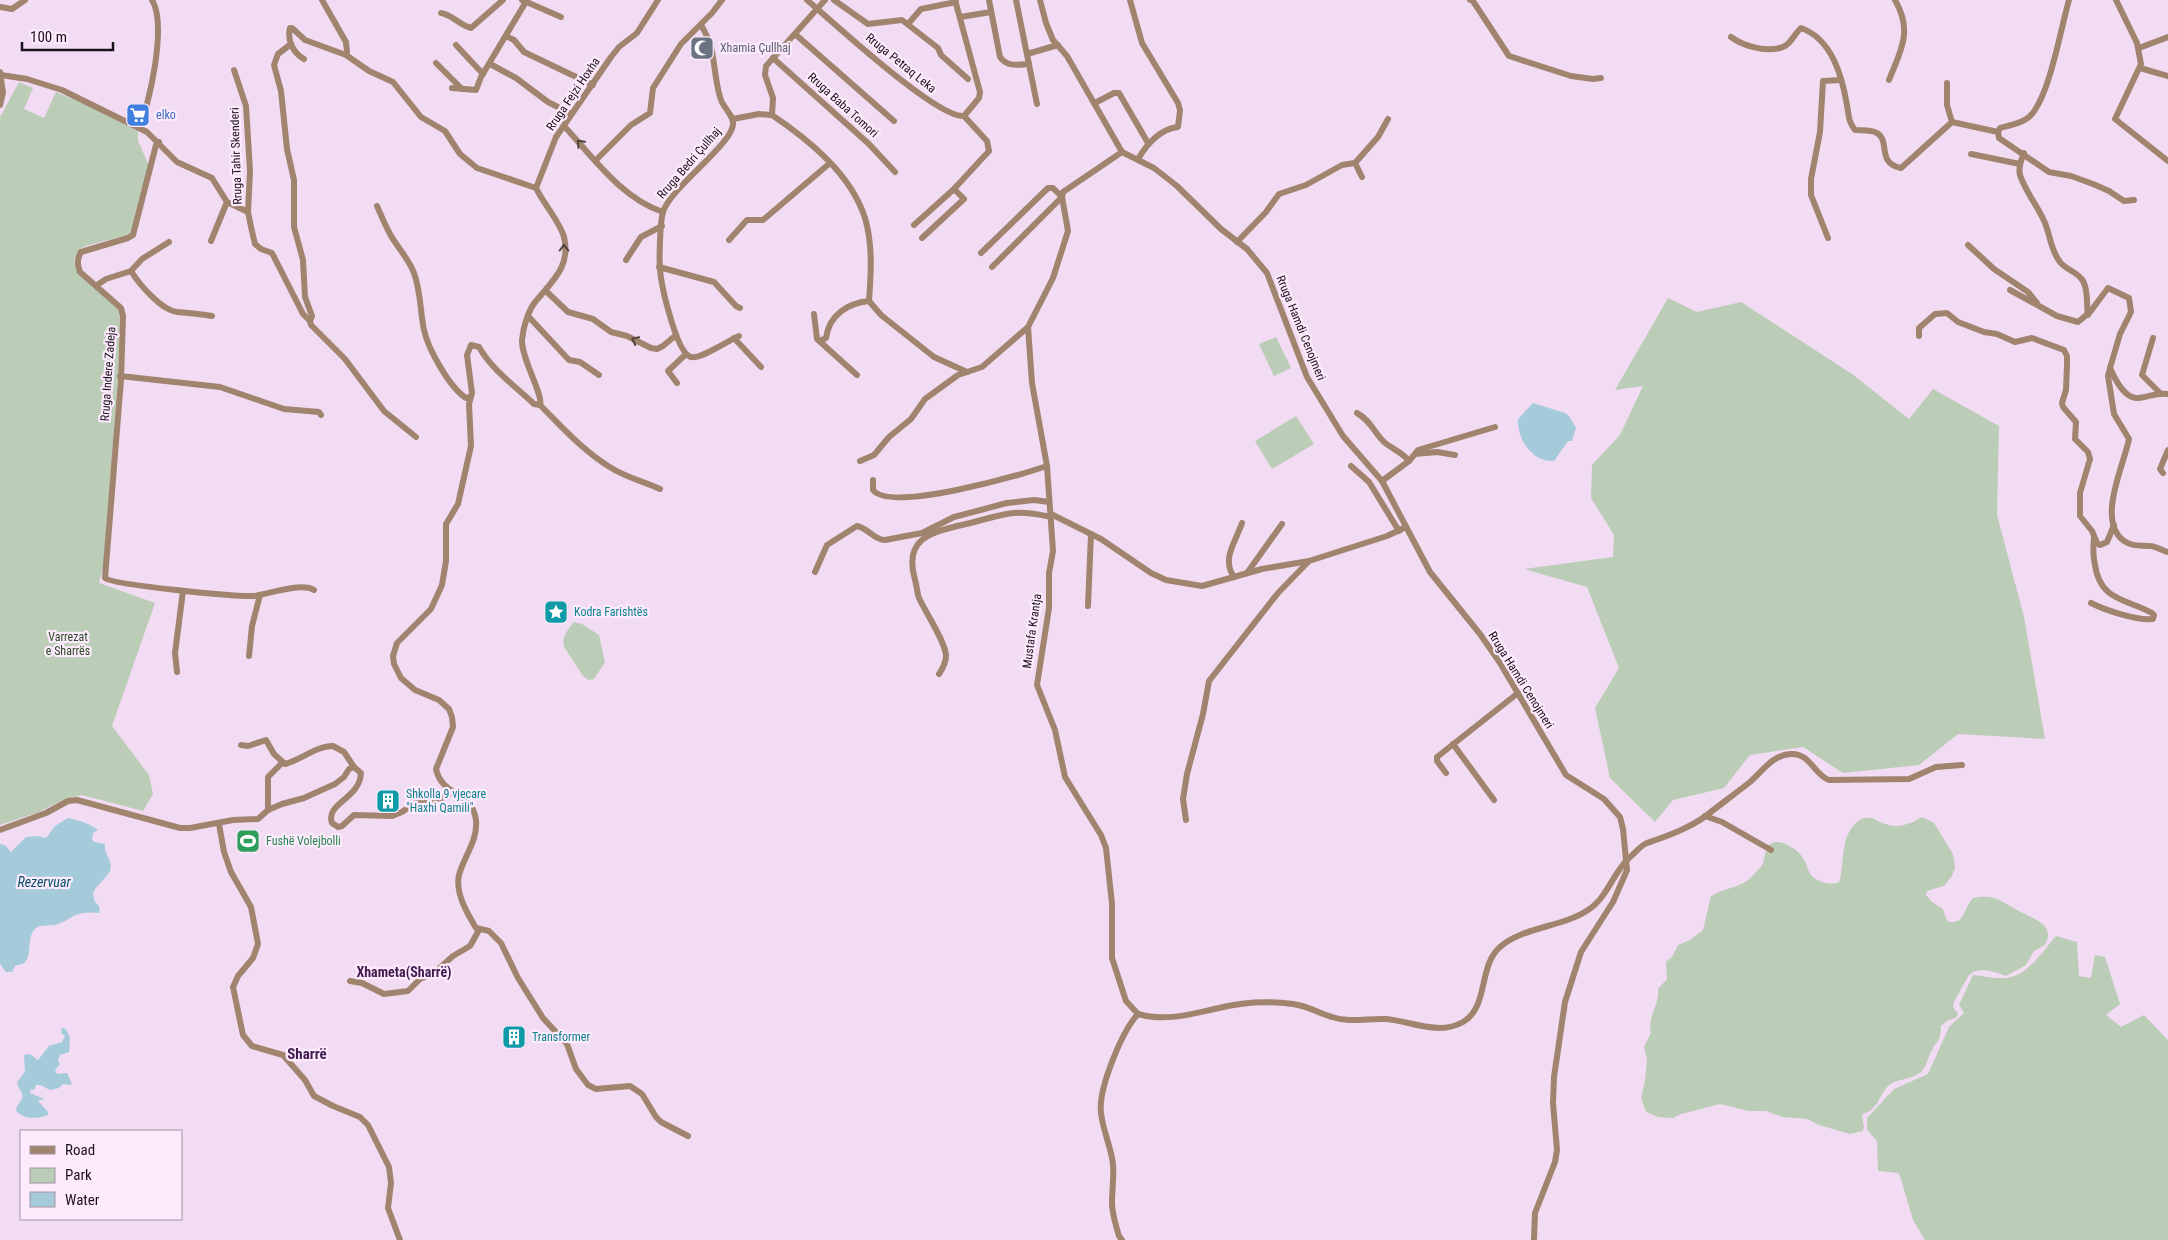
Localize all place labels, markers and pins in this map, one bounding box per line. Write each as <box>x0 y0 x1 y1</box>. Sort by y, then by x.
mosque icon: Xhamia Çullhaj <box>689 35 715 61</box>
place label: Xhamia Çullhaj <box>720 41 791 55</box>
supermarket icon: elko <box>125 102 151 128</box>
place label: elko <box>156 108 176 122</box>
place icon: Kodra Farishtës <box>543 599 569 625</box>
place label: Kodra Farishtës <box>574 605 648 619</box>
place label: Shkolla 9 vjecare "Haxhi Qamili" <box>406 787 486 815</box>
building icon: Shkolla 9 vjecare "Haxhi Qamili" <box>375 788 401 814</box>
sports icon: Fushë Volejbolli <box>235 828 261 854</box>
place label: Fushë Volejbolli <box>266 834 341 848</box>
building icon: Transformer <box>501 1024 527 1050</box>
place label: Transformer <box>532 1030 590 1044</box>

